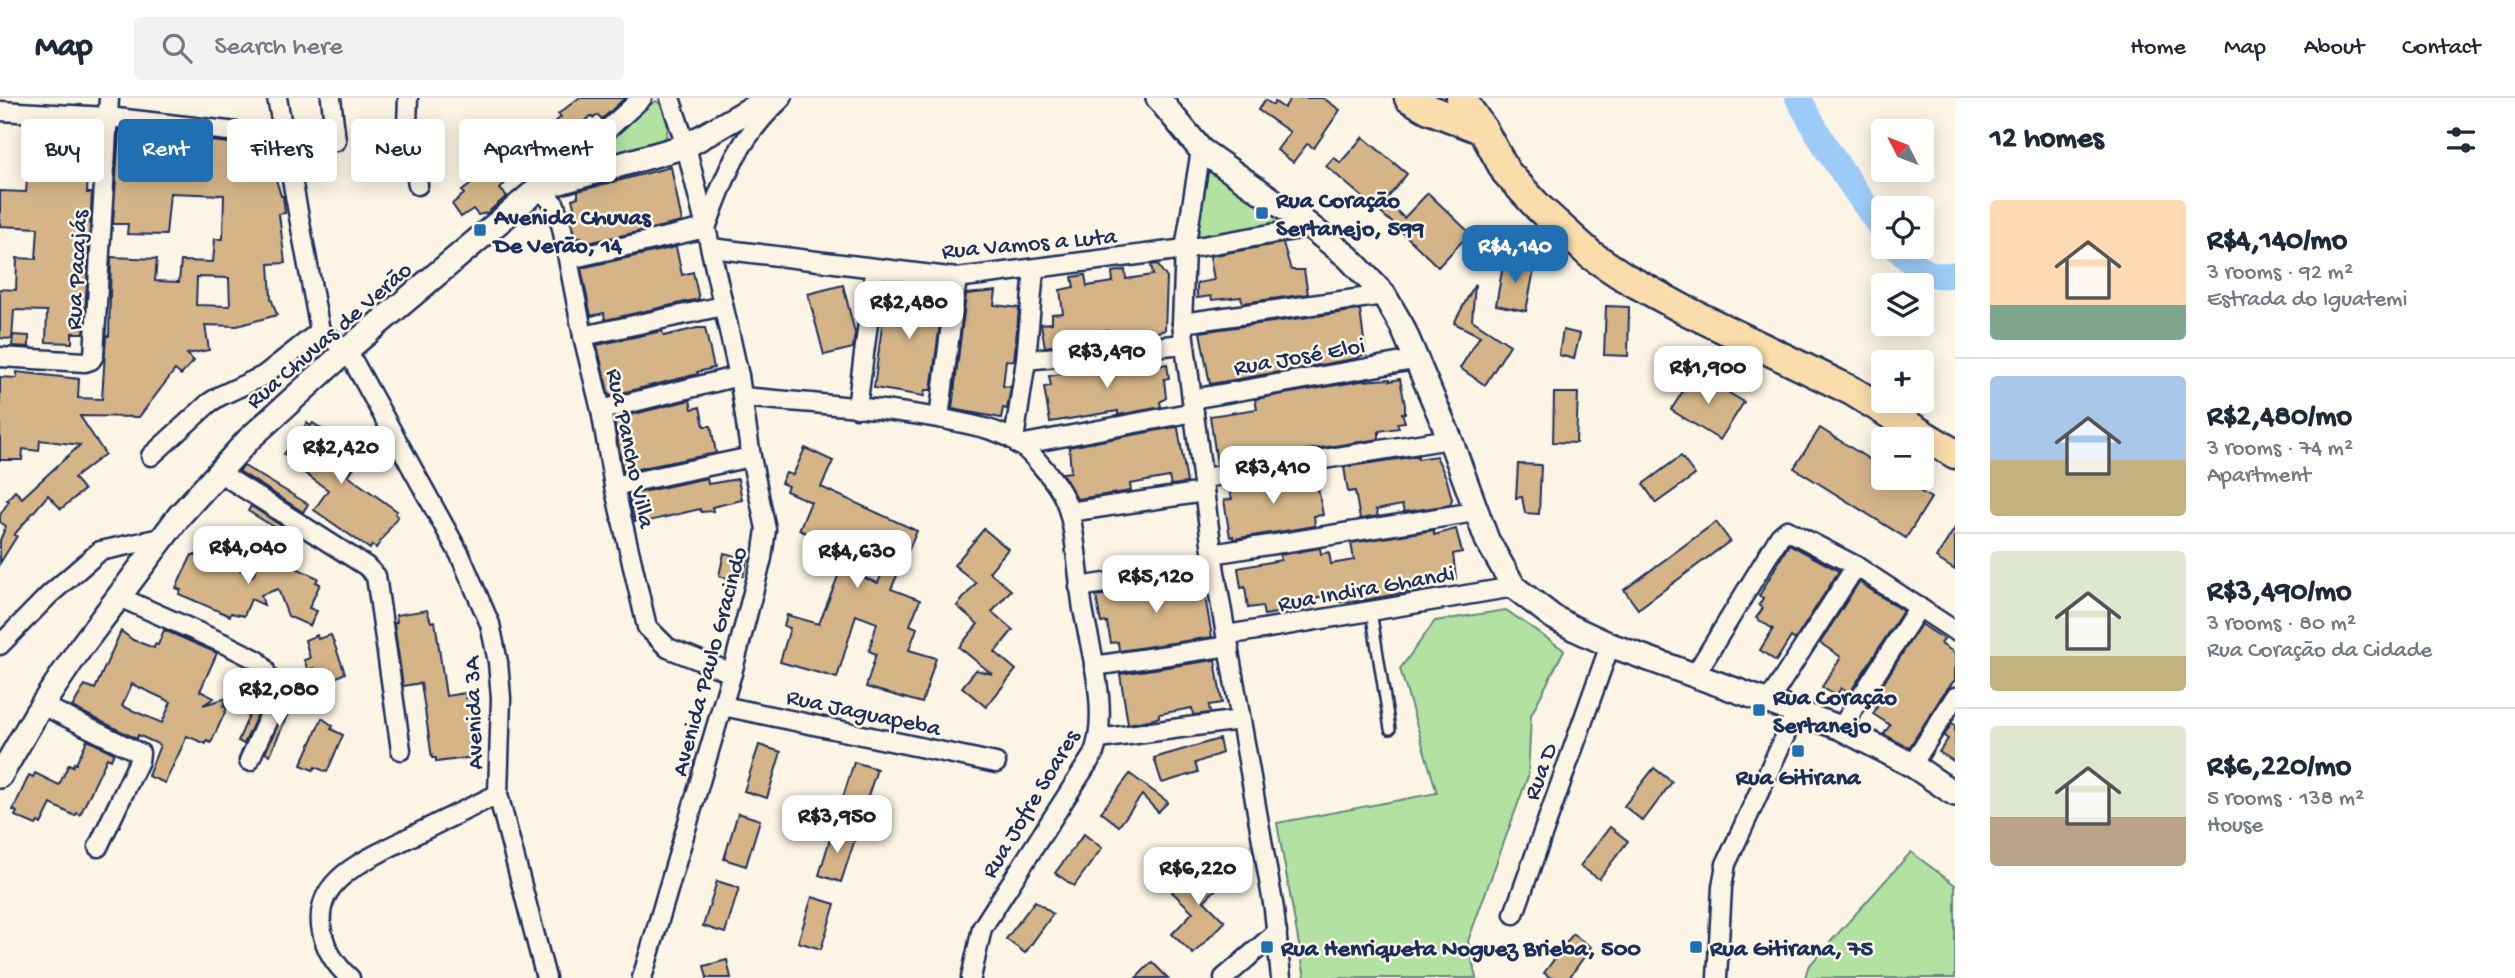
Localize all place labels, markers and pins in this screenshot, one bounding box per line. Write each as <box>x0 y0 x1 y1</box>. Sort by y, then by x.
place label: Rua Coração Sertanejo, 599 <box>1275 188 1424 245</box>
place label: Avenida Chuvas De Verão, 14 <box>492 205 652 262</box>
marker: Rua Coração Sertanejo, 599 <box>1254 205 1270 221</box>
marker: Avenida Chuvas De Verão, 14 <box>472 222 488 238</box>
pin: R$4,140 <box>1450 226 1580 285</box>
pin: R$2,480 <box>844 282 974 341</box>
pin: R$3,490 <box>1042 330 1172 390</box>
pin: R$1,900 <box>1643 346 1773 406</box>
pin: R$2,420 <box>276 426 406 486</box>
pin: R$3,410 <box>1208 446 1338 506</box>
pin: R$4,040 <box>183 526 313 586</box>
pin: R$4,630 <box>792 531 922 590</box>
pin: R$5,120 <box>1091 556 1221 615</box>
pin: R$2,080 <box>214 668 344 728</box>
place label: Rua Coração Sertanejo <box>1772 685 1898 742</box>
marker: Rua Coração Sertanejo <box>1751 702 1767 718</box>
marker: Rua Gitirana <box>1790 743 1806 759</box>
place label: Rua Gitirana <box>1735 765 1862 794</box>
pin: R$3,950 <box>772 796 902 855</box>
pin: R$6,220 <box>1133 848 1263 907</box>
place label: Rua Henriqueta Noguez Brieba, 500 <box>1280 936 1641 965</box>
place label: Rua Gitirana, 75 <box>1709 936 1873 965</box>
marker: Rua Henriqueta Noguez Brieba, 500 <box>1259 939 1275 955</box>
marker: Rua Gitirana, 75 <box>1688 939 1704 955</box>

